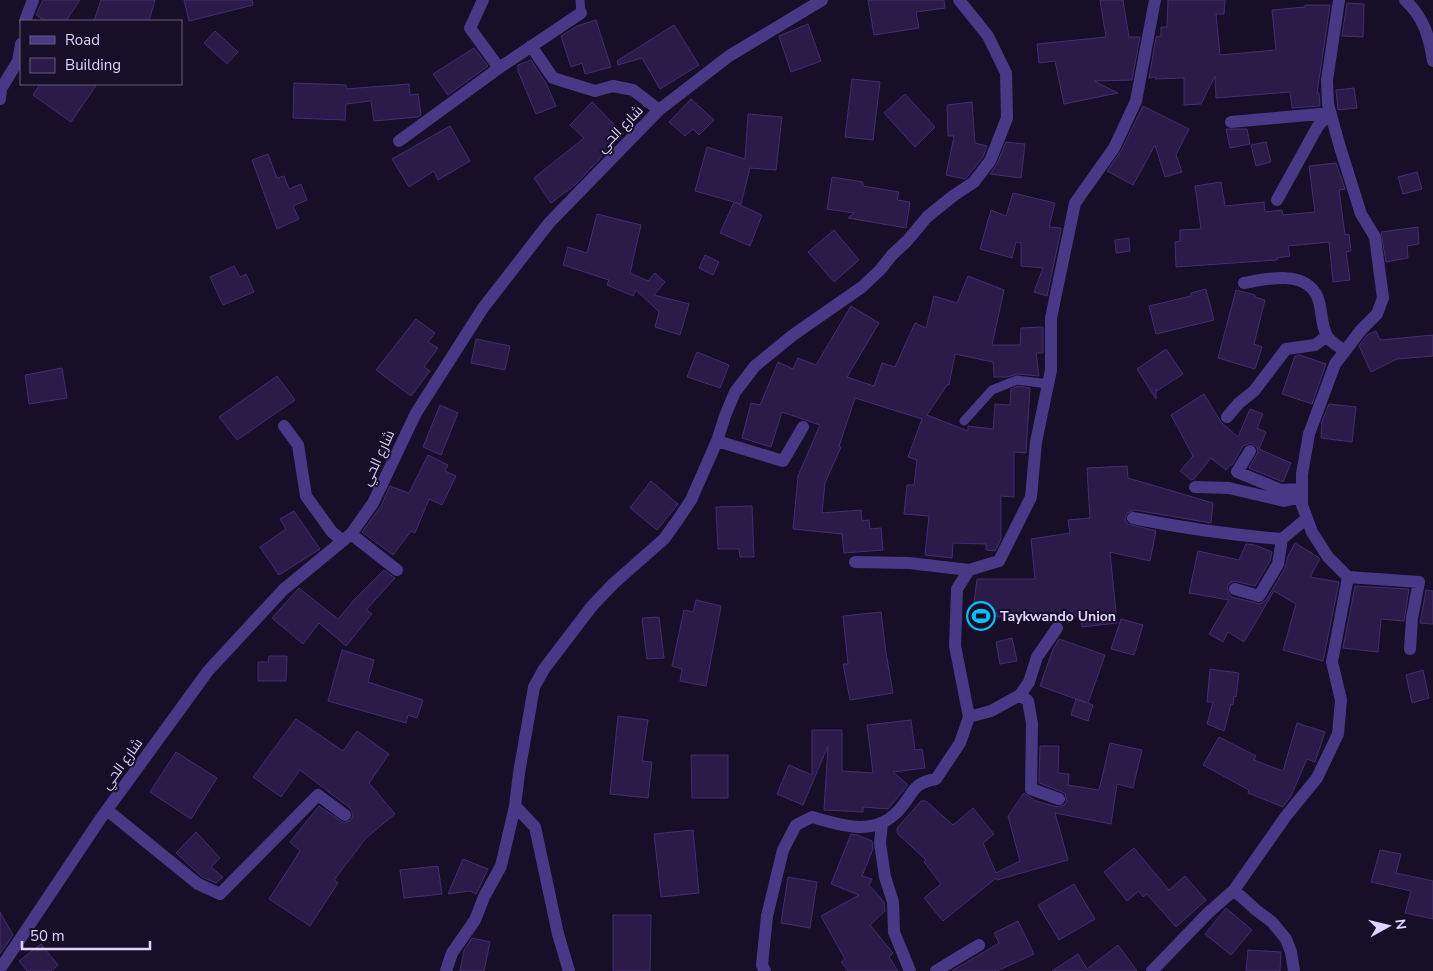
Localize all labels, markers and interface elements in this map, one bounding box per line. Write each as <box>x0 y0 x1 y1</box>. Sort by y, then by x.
legend <box>20 20 182 85</box>
text: Road <box>65 30 100 50</box>
text: Building <box>65 55 121 75</box>
street label: شارع الحي <box>593 101 649 158</box>
street label: شارع الحي <box>357 427 401 490</box>
sports icon: Taykwando Union <box>966 601 996 631</box>
place label: Taykwando Union <box>1000 607 1116 626</box>
street label: شارع الحي <box>97 734 149 795</box>
north arrow <box>1363 901 1413 951</box>
scale bar <box>22 918 150 950</box>
text: N <box>1390 918 1411 931</box>
text: 50 m <box>30 926 65 946</box>

